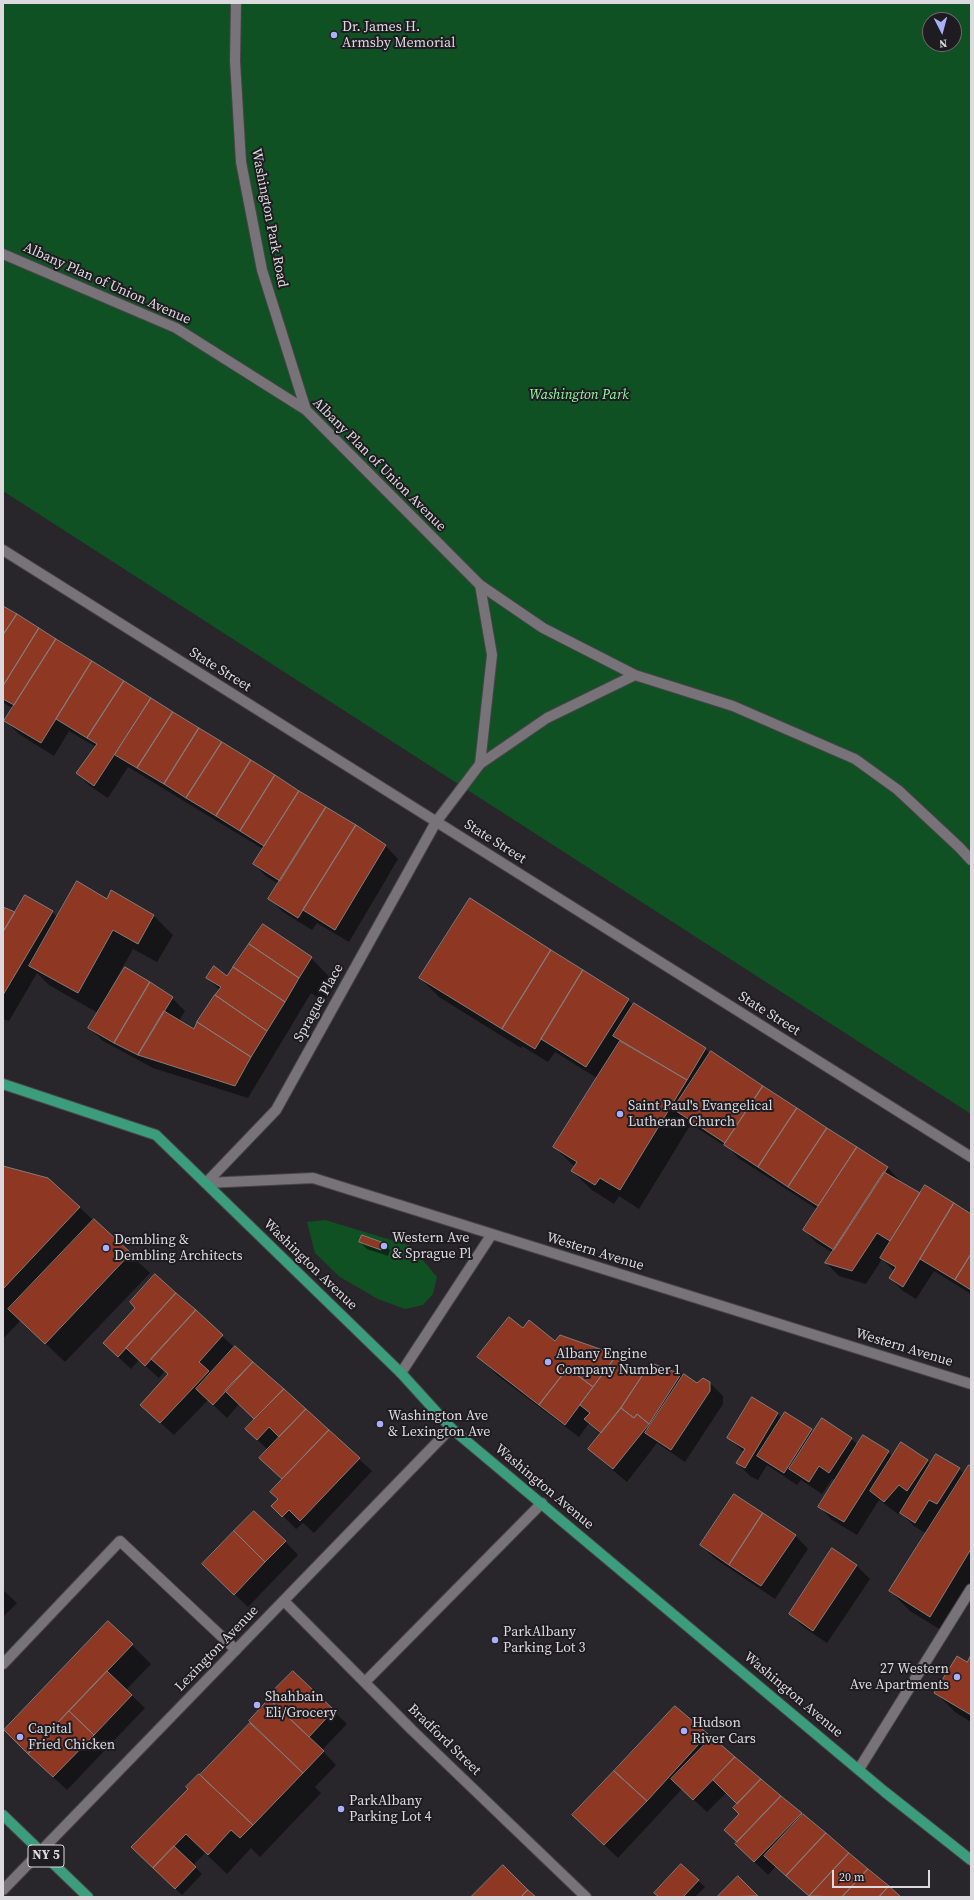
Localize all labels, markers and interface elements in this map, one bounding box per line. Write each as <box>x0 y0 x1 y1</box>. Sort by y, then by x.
north arrow <box>922 12 962 52</box>
place label: Dr. James H. Armsby Memorial <box>342 19 455 52</box>
marker: Dr. James H. Armsby Memorial <box>329 30 339 40</box>
text: N <box>938 36 948 51</box>
street label: Washington Park Road <box>247 147 291 289</box>
street label: Albany Plan of Union Avenue <box>21 239 193 329</box>
park label: Washington Park <box>529 387 629 403</box>
street label: Albany Plan of Union Avenue <box>309 395 449 535</box>
street label: State Street <box>186 644 254 696</box>
street label: State Street <box>461 816 529 868</box>
street label: Sprague Place <box>291 961 347 1045</box>
street label: State Street <box>735 988 803 1040</box>
place label: Saint Paul's Evangelical Lutheran Church <box>628 1098 773 1130</box>
marker: Saint Paul's Evangelical Lutheran Church <box>615 1109 625 1119</box>
street label: Washington Avenue <box>260 1216 360 1314</box>
street label: Western Avenue <box>544 1229 646 1275</box>
place label: Western Ave & Sprague Pl <box>392 1230 471 1262</box>
place label: Dembling & Dembling Architects <box>114 1232 242 1264</box>
marker: Western Ave & Sprague Pl <box>379 1241 389 1251</box>
marker: Dembling & Dembling Architects <box>101 1243 111 1253</box>
street label: Western Avenue <box>853 1325 955 1371</box>
place label: Albany Engine Company Number 1 <box>556 1346 681 1378</box>
marker: Albany Engine Company Number 1 <box>543 1357 553 1367</box>
place label: Washington Ave & Lexington Ave <box>388 1408 490 1440</box>
marker: Washington Ave & Lexington Ave <box>375 1419 385 1429</box>
street label: Washington Avenue <box>491 1441 597 1533</box>
street label: Lexington Avenue <box>172 1603 262 1695</box>
place label: ParkAlbany Parking Lot 3 <box>503 1624 586 1656</box>
marker: ParkAlbany Parking Lot 3 <box>490 1635 500 1645</box>
street label: Washington Avenue <box>740 1649 846 1741</box>
place label: 27 Western Ave Apartments <box>850 1661 949 1694</box>
marker: 27 Western Ave Apartments <box>952 1672 962 1682</box>
place label: Shahbain Eli/Grocery <box>265 1689 337 1722</box>
marker: Shahbain Eli/Grocery <box>252 1700 262 1710</box>
street label: Bradford Street <box>404 1701 484 1779</box>
place label: Hudson River Cars <box>692 1715 756 1748</box>
place label: Capital Fried Chicken <box>28 1721 115 1754</box>
marker: Hudson River Cars <box>679 1726 689 1736</box>
marker: Capital Fried Chicken <box>15 1732 25 1742</box>
place label: ParkAlbany Parking Lot 4 <box>349 1793 432 1826</box>
marker: ParkAlbany Parking Lot 4 <box>336 1804 346 1814</box>
road number: NY 5 <box>28 1845 64 1867</box>
scale bar <box>834 1862 932 1888</box>
text: 20 m <box>839 1869 865 1885</box>

